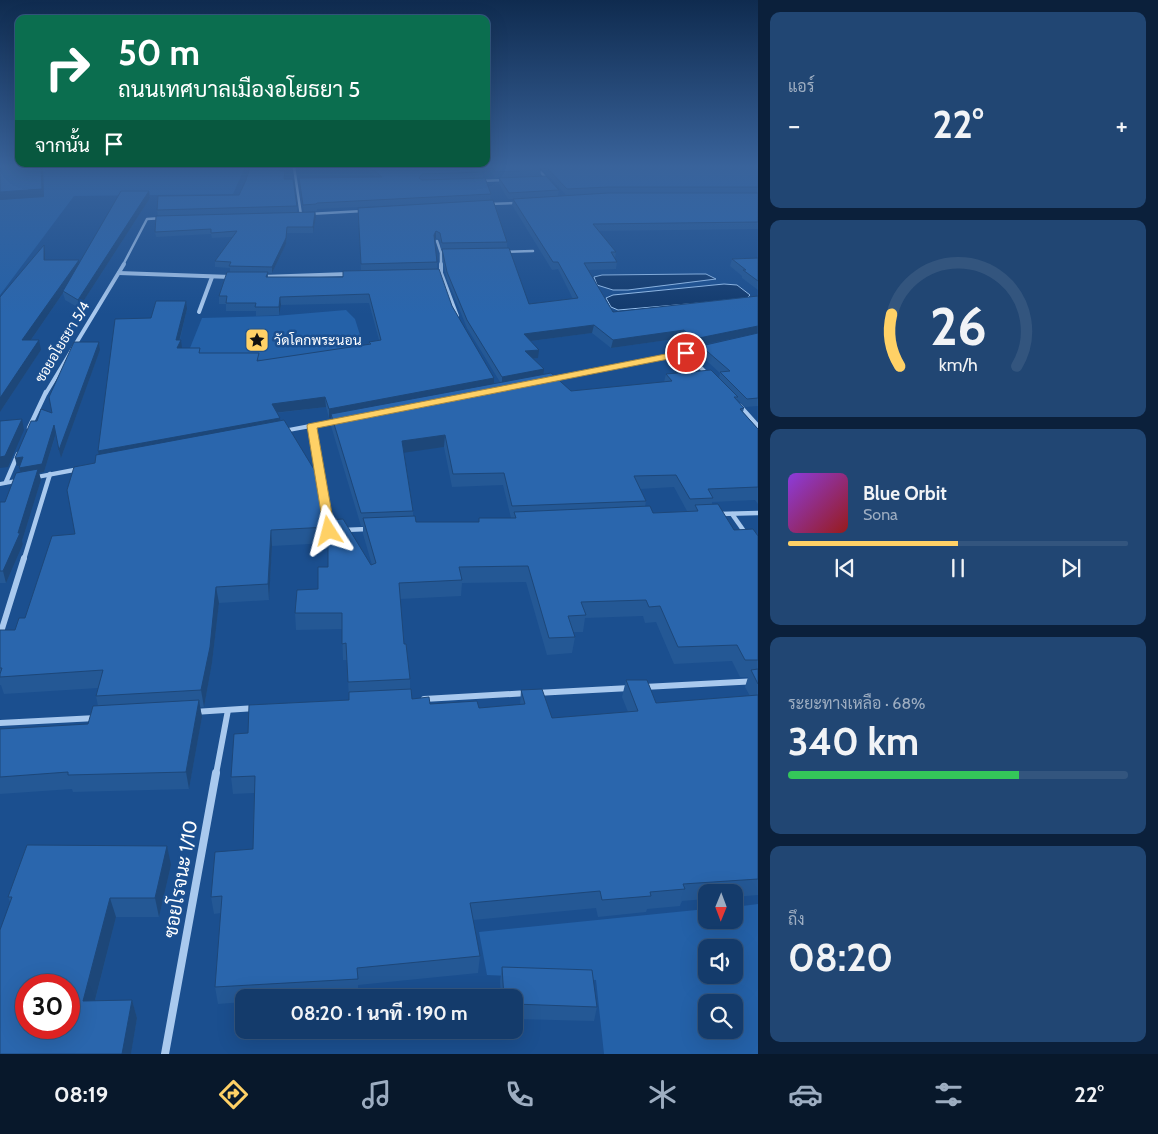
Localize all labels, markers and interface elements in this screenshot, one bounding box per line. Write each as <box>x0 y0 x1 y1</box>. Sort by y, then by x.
text: 50 m <box>118 31 200 74</box>
icon: right <box>35 35 100 100</box>
text: ถนนเทศบาลเมืองอโยธยา 5 <box>118 76 360 103</box>
text: แอร์ <box>788 77 814 96</box>
text: 22° <box>932 101 984 148</box>
text: − <box>788 108 800 142</box>
text: + <box>1116 108 1128 142</box>
icon: arrive <box>100 130 128 158</box>
text: จากนั้น <box>35 134 90 157</box>
text: 26 <box>930 295 986 358</box>
street label: ซอยอโยธยา 5/4 <box>31 298 93 386</box>
place icon: วัดโคกพระนอน <box>244 327 270 353</box>
place label: วัดโคกพระนอน <box>274 331 362 349</box>
pin <box>665 332 707 374</box>
icon: arrive <box>672 339 700 367</box>
text: km/h <box>938 354 978 375</box>
text: Blue Orbit <box>863 482 947 505</box>
position arrow <box>302 504 354 556</box>
text: Sona <box>863 505 898 524</box>
icon: previous <box>831 554 859 582</box>
icon: pause <box>944 554 972 582</box>
icon: next <box>1057 554 1085 582</box>
text: ระยะทางเหลือ · 68% <box>788 694 926 713</box>
text: 340 km <box>788 718 919 765</box>
street label: ซอยโรจนะ 1/10 <box>158 818 202 940</box>
north arrow <box>698 884 742 929</box>
map controls <box>698 884 743 1039</box>
text: ถึง <box>788 910 805 929</box>
text: 08:20 <box>788 934 893 981</box>
button: sound <box>698 939 743 984</box>
speed limit sign: 30 <box>15 974 80 1039</box>
button: search <box>698 994 743 1039</box>
text: 08:20 · 1 นาที · 190 m <box>291 1002 467 1025</box>
icon: directions <box>216 1077 251 1112</box>
icon: music <box>359 1077 394 1112</box>
icon: phone <box>502 1077 537 1112</box>
icon: climate <box>645 1077 680 1112</box>
icon: car <box>788 1077 823 1112</box>
icon: filters <box>931 1077 966 1112</box>
text: 08:19 <box>54 1081 108 1108</box>
text: 22° <box>1074 1081 1104 1108</box>

